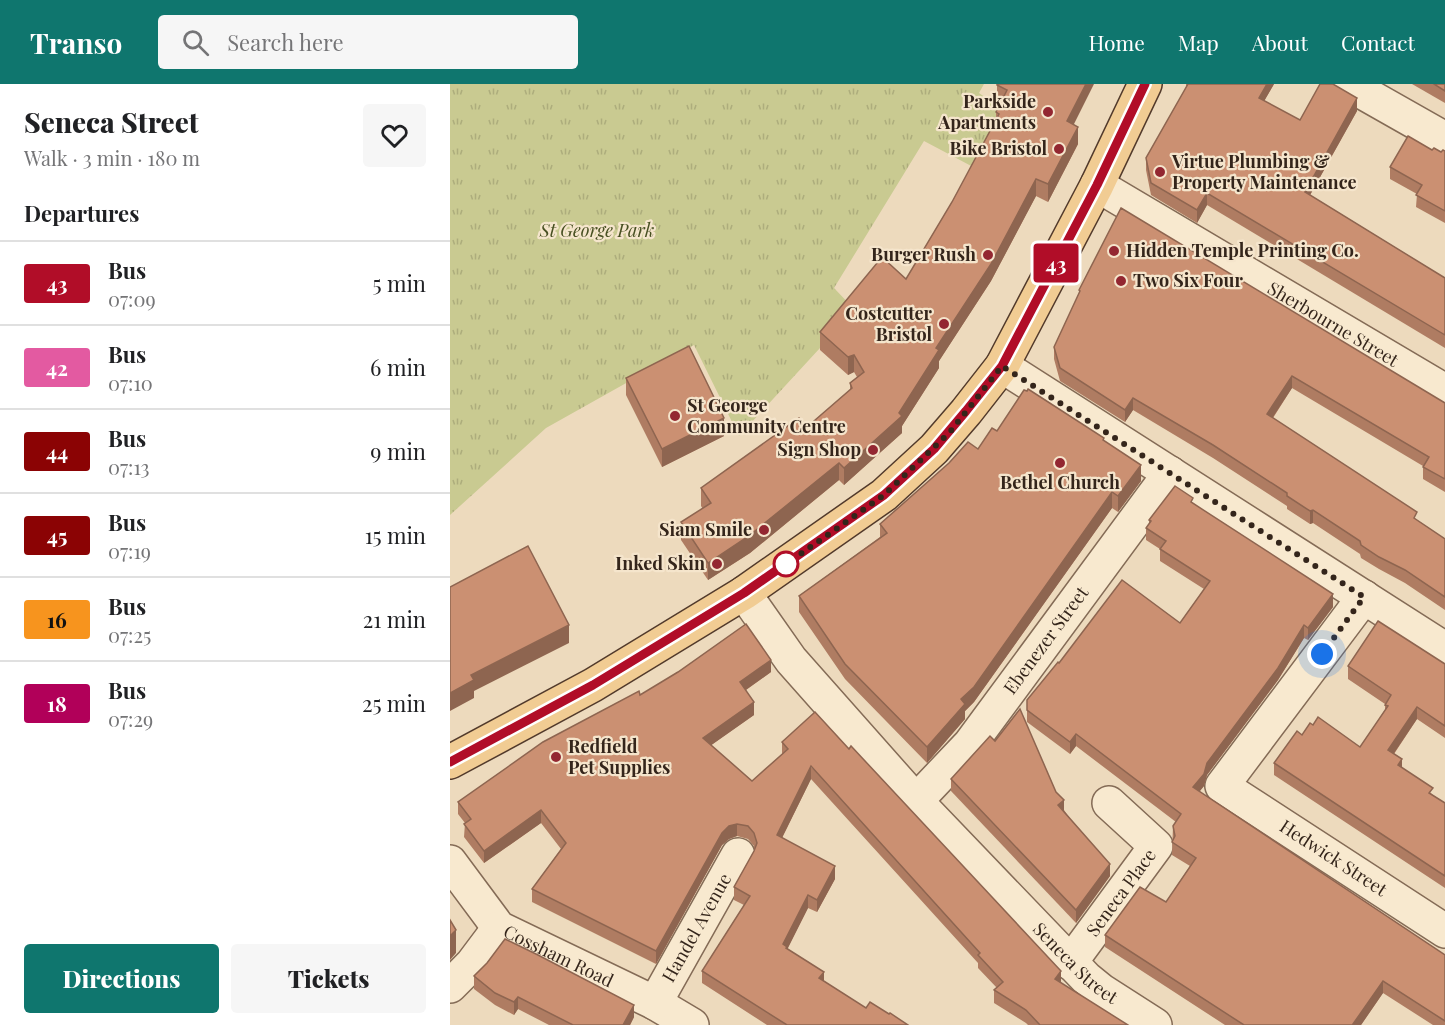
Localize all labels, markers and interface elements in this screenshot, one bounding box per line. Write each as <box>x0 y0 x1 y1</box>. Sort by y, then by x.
search box <box>158 15 578 69</box>
text: Transo <box>30 24 122 61</box>
icon: search <box>179 26 212 59</box>
text: Search here <box>227 27 344 57</box>
text: Home <box>1089 28 1145 56</box>
text: Map <box>1178 28 1219 56</box>
text: About <box>1252 28 1308 56</box>
text: Contact <box>1341 28 1415 56</box>
place label: Parkside Apartments <box>937 89 1036 134</box>
text: Seneca Street <box>24 103 199 140</box>
button: heart <box>363 104 426 167</box>
marker: Parkside Apartments <box>1041 105 1055 119</box>
place label: Bike Bristol <box>950 136 1047 160</box>
marker: Bike Bristol <box>1052 142 1066 156</box>
text: Walk · 3 min · 180 m <box>24 144 200 171</box>
place label: Virtue Plumbing & Property Maintenance <box>1171 149 1357 194</box>
marker: Virtue Plumbing & Property Maintenance <box>1153 165 1167 179</box>
text: Departures <box>24 198 139 228</box>
park label: St George Park <box>539 218 654 242</box>
place label: Hidden Temple Printing Co. <box>1126 238 1359 262</box>
place label: Burger Rush <box>871 242 976 266</box>
line badge: 43 <box>1029 244 1083 282</box>
marker: Hidden Temple Printing Co. <box>1107 244 1121 258</box>
marker: Burger Rush <box>981 248 995 262</box>
text: 43 <box>1046 249 1066 277</box>
text: Bus <box>108 255 146 285</box>
text: 5 min <box>373 268 426 298</box>
place label: Two Six Four <box>1133 268 1243 292</box>
text: 43 <box>47 269 67 297</box>
marker: Two Six Four <box>1114 274 1128 288</box>
street label: Sherbourne Street <box>1263 276 1404 372</box>
text: 07:09 <box>108 285 156 312</box>
place label: Costcutter Bristol <box>845 301 933 346</box>
marker: Costcutter Bristol <box>937 317 951 331</box>
text: Bus <box>108 339 146 369</box>
text: 6 min <box>370 352 426 382</box>
text: 42 <box>46 353 68 381</box>
text: 07:10 <box>108 369 153 396</box>
place label: St George Community Centre <box>687 393 846 438</box>
marker: St George Community Centre <box>668 409 682 423</box>
text: Bus <box>108 423 146 453</box>
text: 9 min <box>370 436 426 466</box>
text: 44 <box>46 437 68 465</box>
place label: Sign Shop <box>777 437 861 461</box>
marker: Sign Shop <box>866 443 880 457</box>
text: 07:13 <box>108 453 150 480</box>
marker: Bethel Church <box>1053 456 1067 470</box>
place label: Bethel Church <box>1000 470 1120 494</box>
text: Bus <box>108 507 146 537</box>
place label: Siam Smile <box>659 517 752 541</box>
text: 15 min <box>365 520 426 550</box>
text: 45 <box>47 521 67 549</box>
marker: Siam Smile <box>757 523 771 537</box>
text: 07:19 <box>108 537 151 564</box>
place label: Inked Skin <box>615 551 705 575</box>
unlabelled marker <box>773 551 799 577</box>
marker: Inked Skin <box>710 557 724 571</box>
street label: Ebenezer Street <box>998 581 1094 699</box>
text: Bus <box>108 591 146 621</box>
text: 21 min <box>363 604 426 634</box>
text: 16 <box>47 605 67 633</box>
text: 07:25 <box>108 621 151 648</box>
your location <box>1307 639 1337 669</box>
text: Bus <box>108 675 146 705</box>
text: 25 min <box>362 688 426 718</box>
text: 18 <box>47 689 67 717</box>
text: 07:29 <box>108 705 153 732</box>
place label: Redfield Pet Supplies <box>568 734 670 779</box>
marker: Redfield Pet Supplies <box>549 750 563 764</box>
street label: Hedwick Street <box>1275 814 1392 901</box>
street label: Seneca Place <box>1081 844 1161 941</box>
street label: Handel Avenue <box>656 869 736 986</box>
street label: Seneca Street <box>1028 917 1123 1009</box>
street label: Cossham Road <box>500 919 618 993</box>
button: Directions <box>24 944 219 1013</box>
button: Tickets <box>231 944 426 1013</box>

